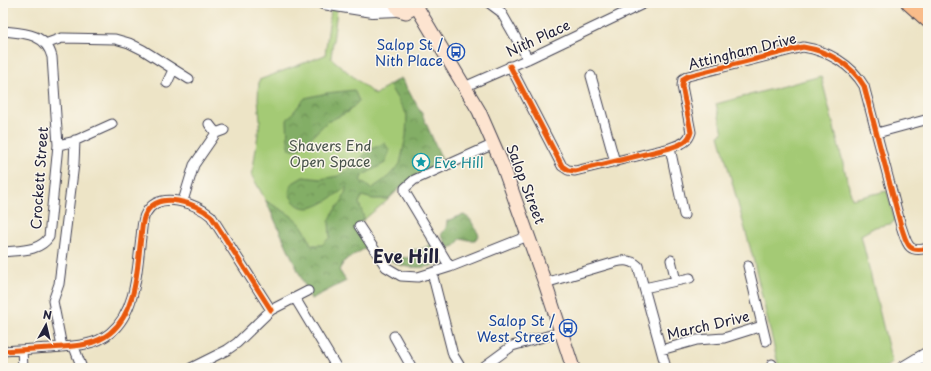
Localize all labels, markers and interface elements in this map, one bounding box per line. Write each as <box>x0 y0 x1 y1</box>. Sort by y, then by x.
street label: Nith Place <box>503 14 573 62</box>
street label: Attingham Drive <box>686 27 798 75</box>
place label: Salop St / Nith Place <box>375 34 443 71</box>
bus stop icon: Salop St / Nith Place <box>446 42 466 62</box>
street label: Crockett Street <box>25 126 53 230</box>
park label: Shavers End Open Space <box>289 135 371 172</box>
street label: Salop Street <box>501 141 551 227</box>
place icon: Eve Hill <box>411 152 431 172</box>
place label: Eve Hill <box>434 152 484 173</box>
district label: Eve Hill <box>373 242 439 269</box>
north arrow <box>26 305 66 345</box>
street label: March Drive <box>665 305 751 345</box>
text: N <box>42 306 53 324</box>
place label: Salop St / West Street <box>477 310 555 347</box>
bus stop icon: Salop St / West Street <box>558 318 578 338</box>

